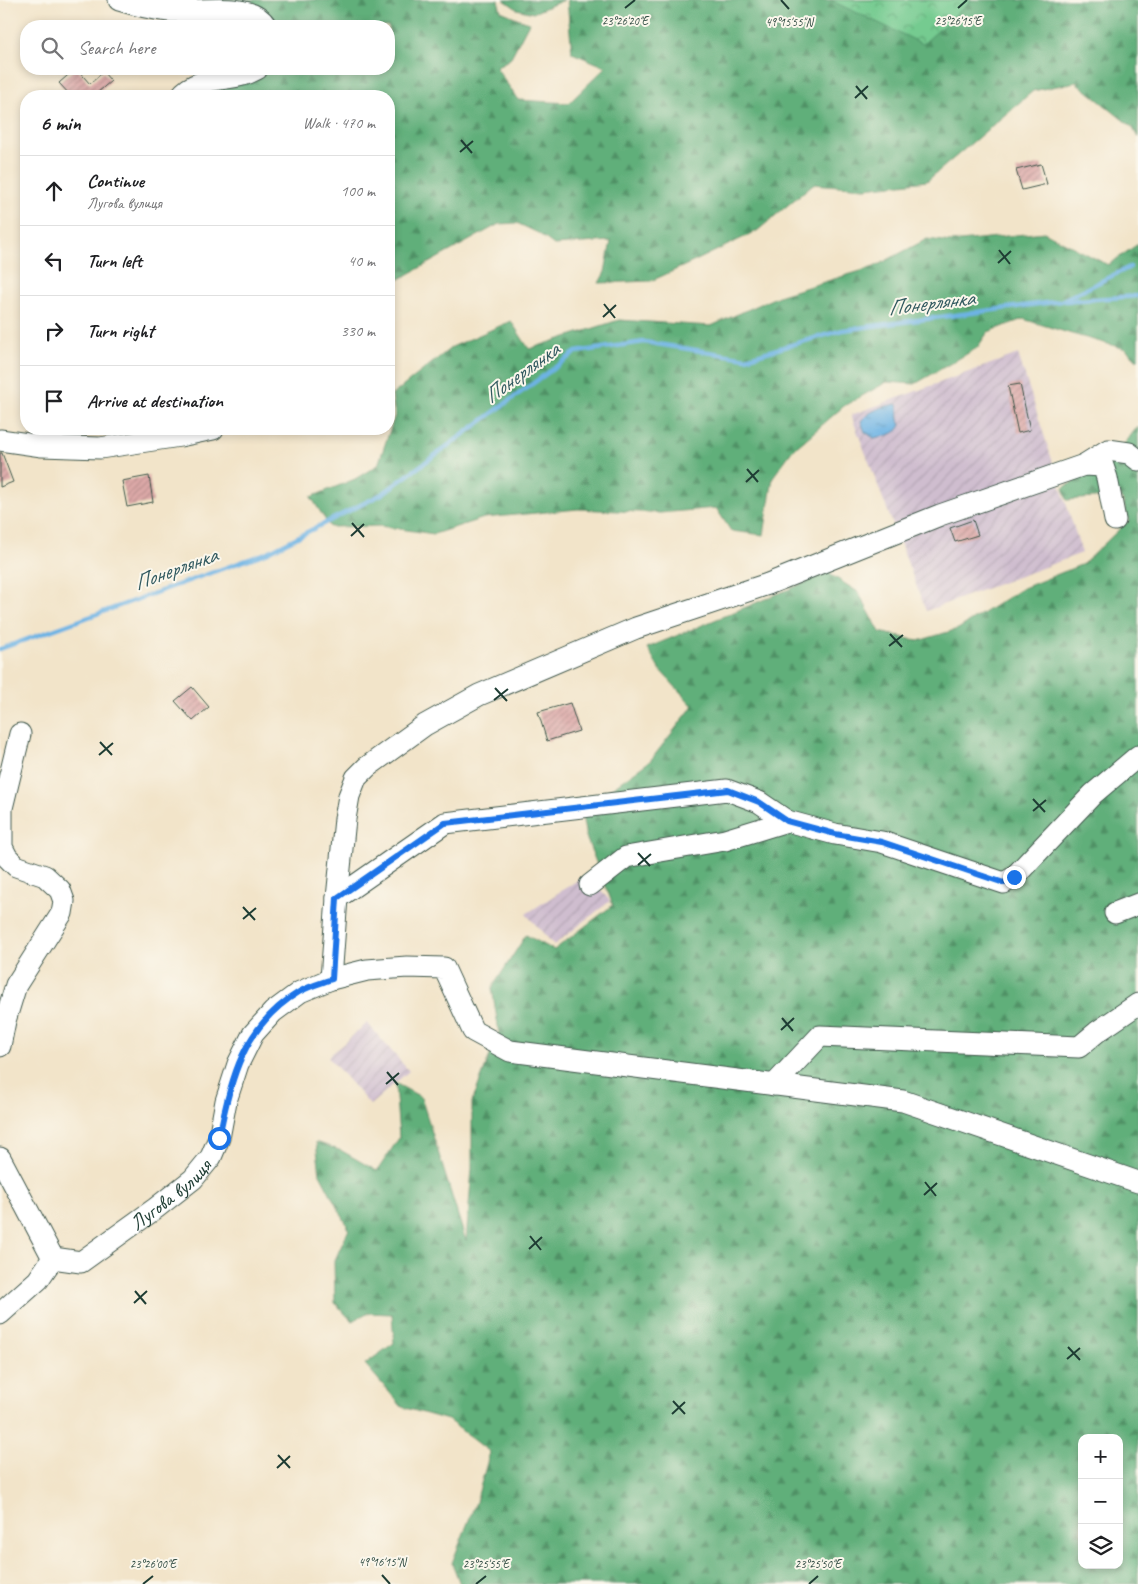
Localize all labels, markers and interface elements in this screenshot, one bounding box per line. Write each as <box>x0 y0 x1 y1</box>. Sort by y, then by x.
text: 23°26'20"E <box>602 13 650 29</box>
text: 23°26'15"E <box>935 13 983 29</box>
text: 49°15'55"N <box>765 14 814 30</box>
search box <box>20 20 395 75</box>
icon: search <box>38 34 66 62</box>
text: Search here <box>78 36 155 60</box>
text: 6 min <box>40 110 81 136</box>
text: Walk · 470 m <box>303 113 375 133</box>
text: Continue <box>87 169 144 193</box>
icon: ahead <box>40 177 68 205</box>
text: 100 m <box>341 181 375 201</box>
text: Лугова вулиця <box>87 193 162 213</box>
icon: left <box>40 247 68 275</box>
text: Turn left <box>87 249 142 273</box>
text: 40 m <box>348 251 375 271</box>
water label: Понерлянка <box>886 284 978 322</box>
icon: right <box>40 317 68 345</box>
text: Turn right <box>87 319 154 343</box>
text: 330 m <box>341 321 375 341</box>
water label: Понерлянка <box>478 335 567 410</box>
icon: arrive <box>40 387 68 415</box>
text: Arrive at destination <box>87 389 223 413</box>
water label: Понерлянка <box>130 540 223 597</box>
route end <box>1003 866 1026 889</box>
route start <box>208 1127 231 1150</box>
street label: Лугова вулиця <box>124 1152 218 1236</box>
map controls <box>1078 1434 1123 1569</box>
button: + <box>1078 1434 1123 1479</box>
button: − <box>1078 1479 1123 1524</box>
button: layers <box>1078 1524 1123 1569</box>
text: 49°16'15"N <box>358 1554 407 1570</box>
text: 23°26'00"E <box>130 1556 178 1572</box>
text: 23°25'55"E <box>463 1556 511 1572</box>
text: 23°25'50"E <box>795 1556 843 1572</box>

